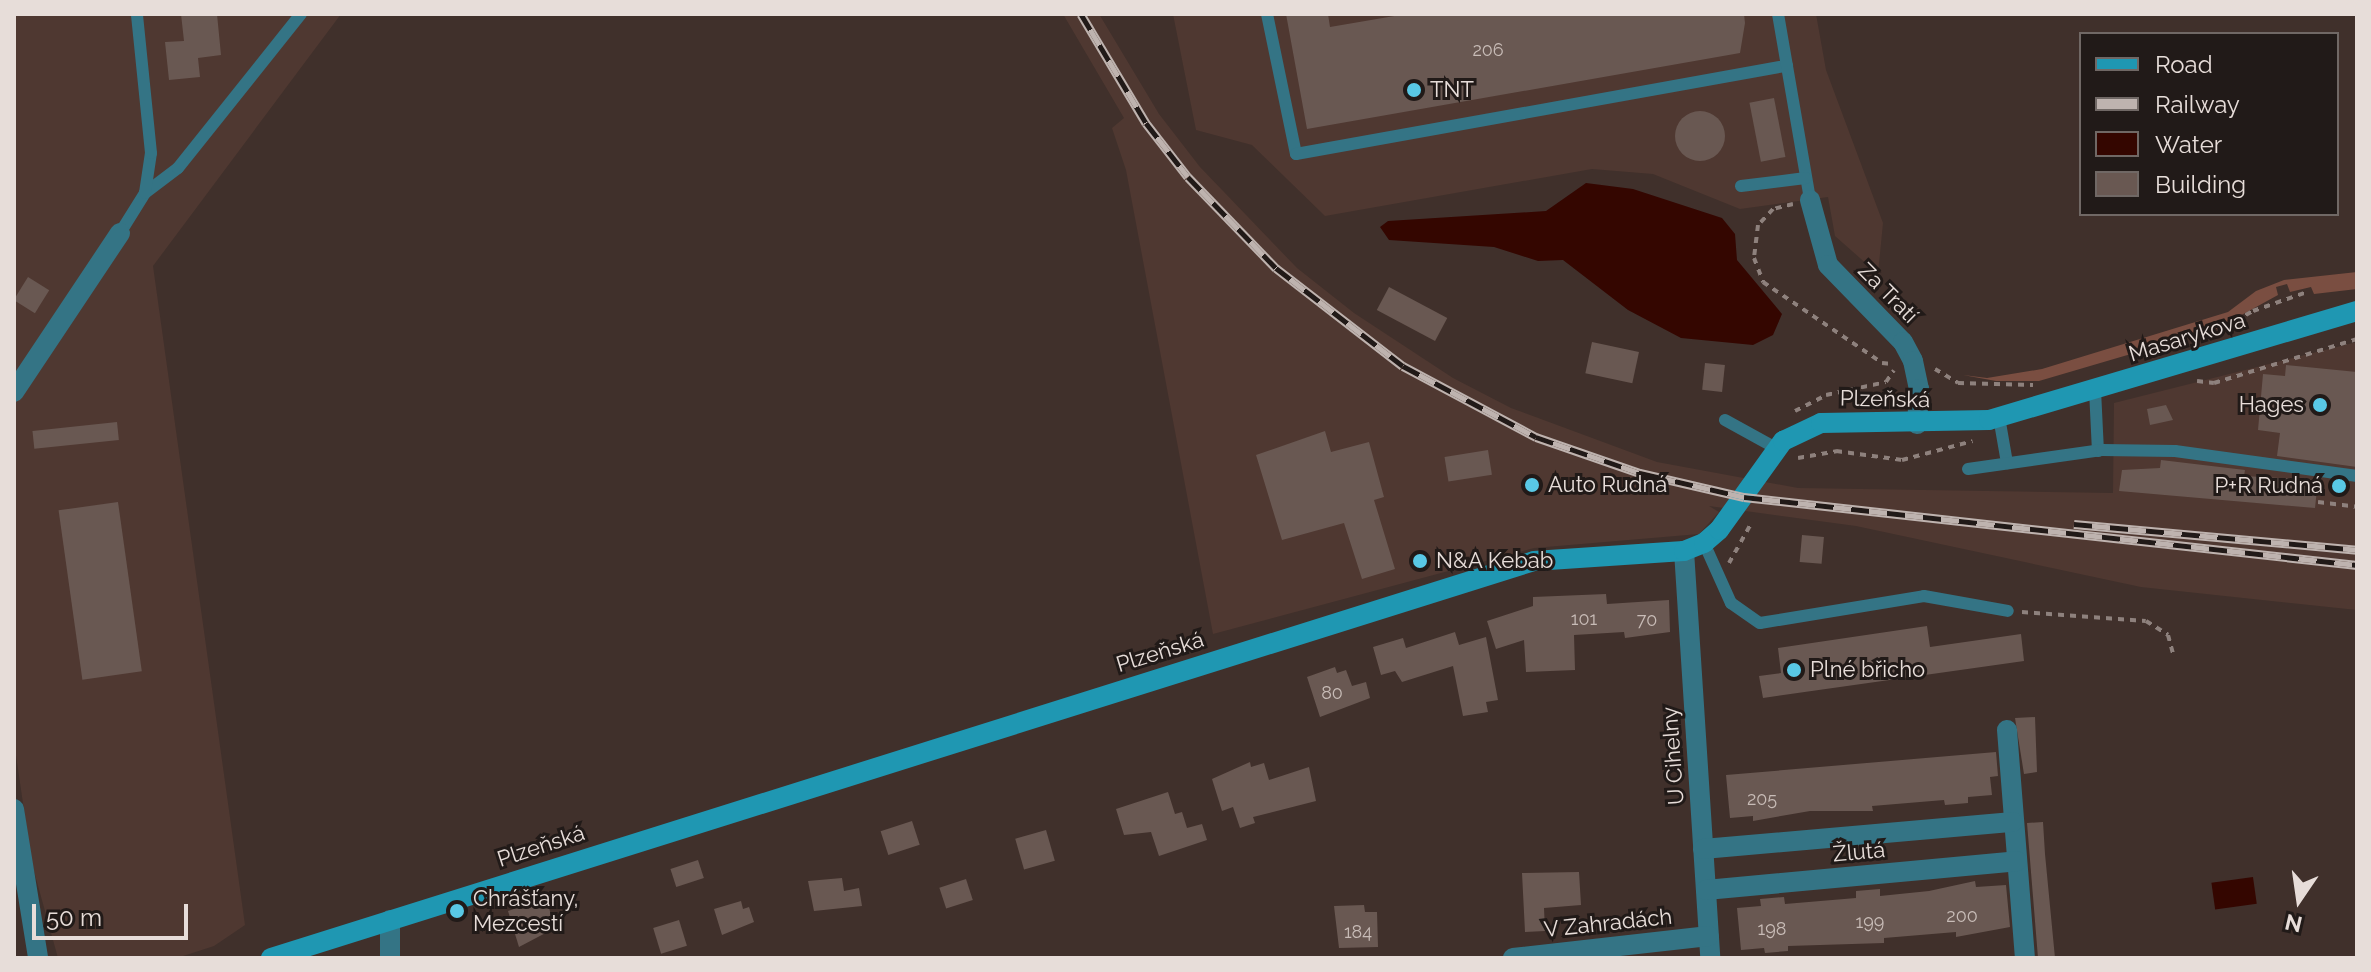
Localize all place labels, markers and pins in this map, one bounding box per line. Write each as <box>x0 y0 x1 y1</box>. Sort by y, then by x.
place label: TNT <box>1430 77 1474 103</box>
marker: TNT <box>1405 81 1423 99</box>
place label: Hages <box>2239 392 2304 418</box>
marker: Hages <box>2311 396 2329 414</box>
place label: Auto Rudná <box>1548 472 1667 498</box>
place label: P+R Rudná <box>2214 473 2323 499</box>
marker: Auto Rudná <box>1523 476 1541 494</box>
marker: P+R Rudná <box>2330 477 2348 495</box>
place label: N&A Kebab <box>1436 548 1554 574</box>
marker: N&A Kebab <box>1411 552 1429 570</box>
place label: Plné břicho <box>1810 657 1925 683</box>
marker: Plné břicho <box>1785 661 1803 679</box>
place label: Chrášťany, Mezcestí <box>473 885 578 936</box>
marker: Chrášťany, Mezcestí <box>448 902 466 920</box>

